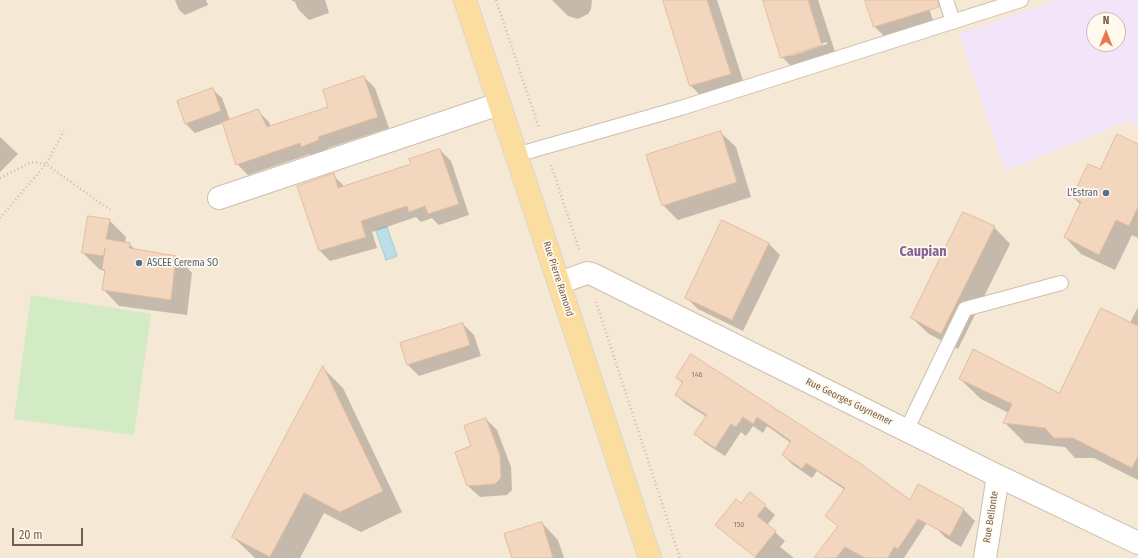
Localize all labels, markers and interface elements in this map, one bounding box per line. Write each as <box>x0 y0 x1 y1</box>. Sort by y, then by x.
north arrow <box>1086 12 1126 52</box>
text: N <box>1103 14 1109 27</box>
place label: L'Estran <box>1067 187 1098 199</box>
marker: L'Estran <box>1101 188 1111 198</box>
street label: Rue Pierre Ramond <box>540 240 576 318</box>
district label: Caupian <box>900 244 946 260</box>
place label: ASCEE Cerema SO <box>147 257 218 269</box>
marker: ASCEE Cerema SO <box>134 258 144 268</box>
house number: 146 <box>692 370 702 380</box>
street label: Rue Georges Guynemer <box>804 376 894 428</box>
street label: Rue Bellonte <box>981 490 1001 544</box>
scale bar <box>14 520 85 546</box>
house number: 150 <box>734 520 744 530</box>
text: 20 m <box>19 528 43 542</box>

